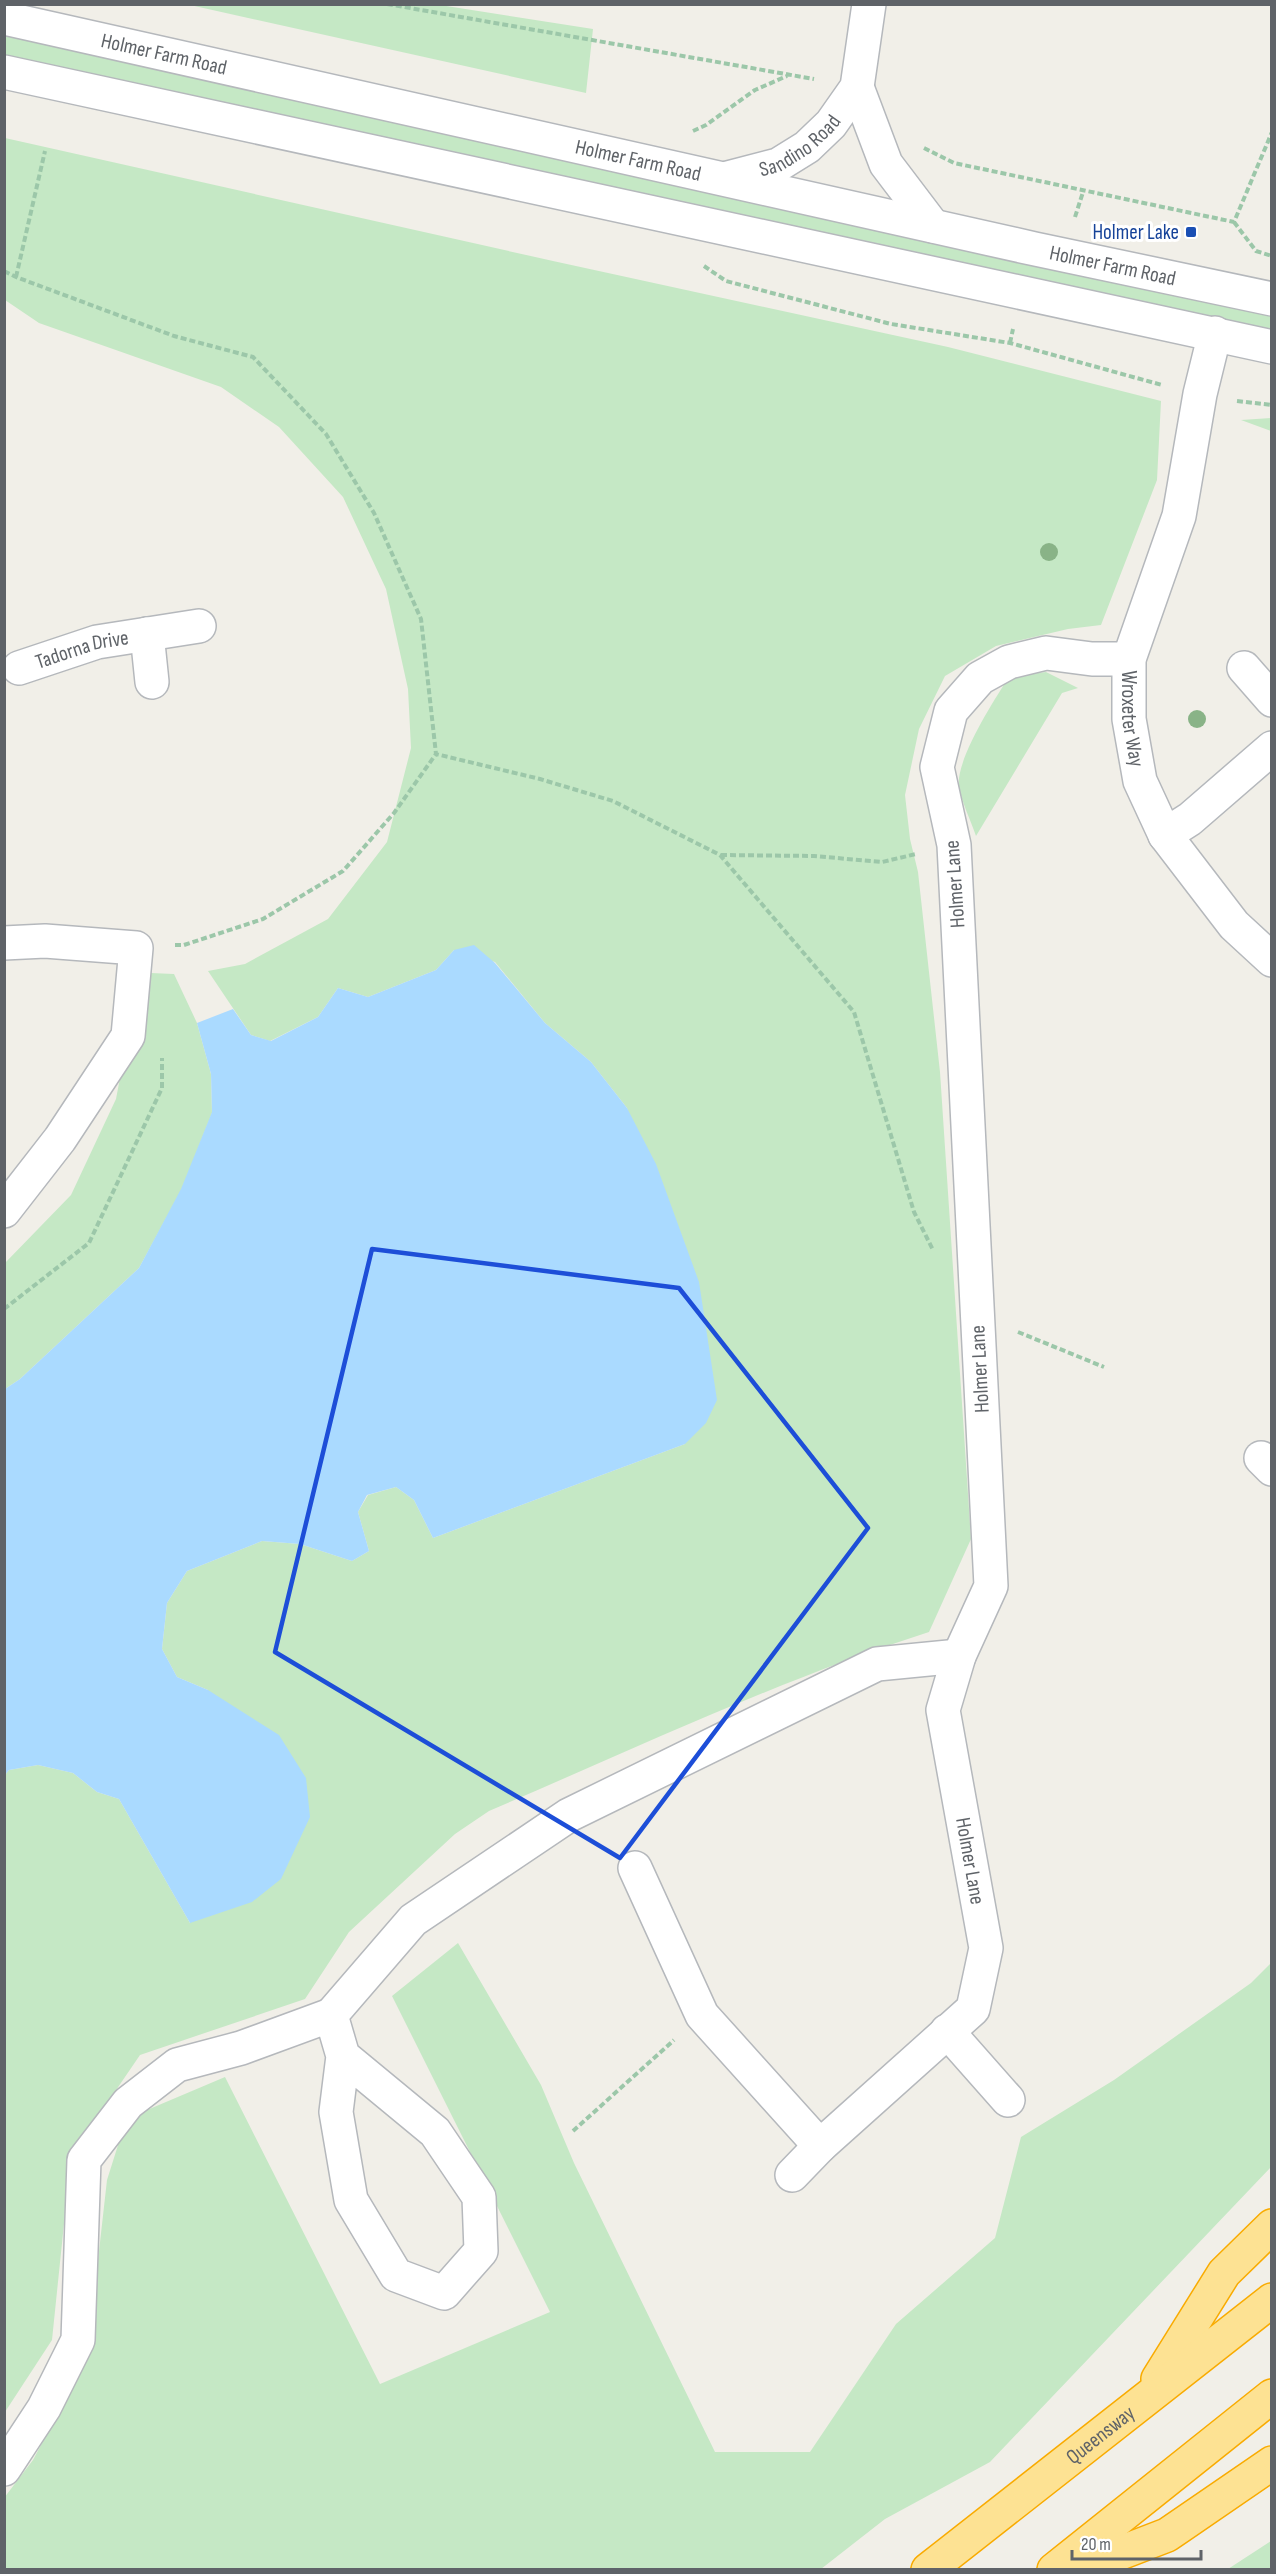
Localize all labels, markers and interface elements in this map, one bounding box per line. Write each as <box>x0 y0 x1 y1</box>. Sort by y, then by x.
street label: Holmer Farm Road <box>99 28 229 80</box>
street label: Sandino Road <box>756 110 846 182</box>
street label: Holmer Farm Road <box>573 134 704 186</box>
place label: Holmer Lake <box>1092 220 1179 245</box>
marker: Holmer Lake <box>1184 225 1198 239</box>
street label: Holmer Farm Road <box>1047 240 1178 291</box>
street label: Tadorna Drive <box>32 625 130 674</box>
street label: Wroxeter Way <box>1117 670 1150 769</box>
street label: Holmer Lane <box>939 839 971 929</box>
street label: Holmer Lane <box>965 1324 995 1414</box>
street label: Holmer Lane <box>950 1816 990 1906</box>
street label: Queensway <box>1061 2400 1140 2469</box>
scale bar <box>1072 2523 1201 2561</box>
text: 20 m <box>1081 2534 1111 2555</box>

